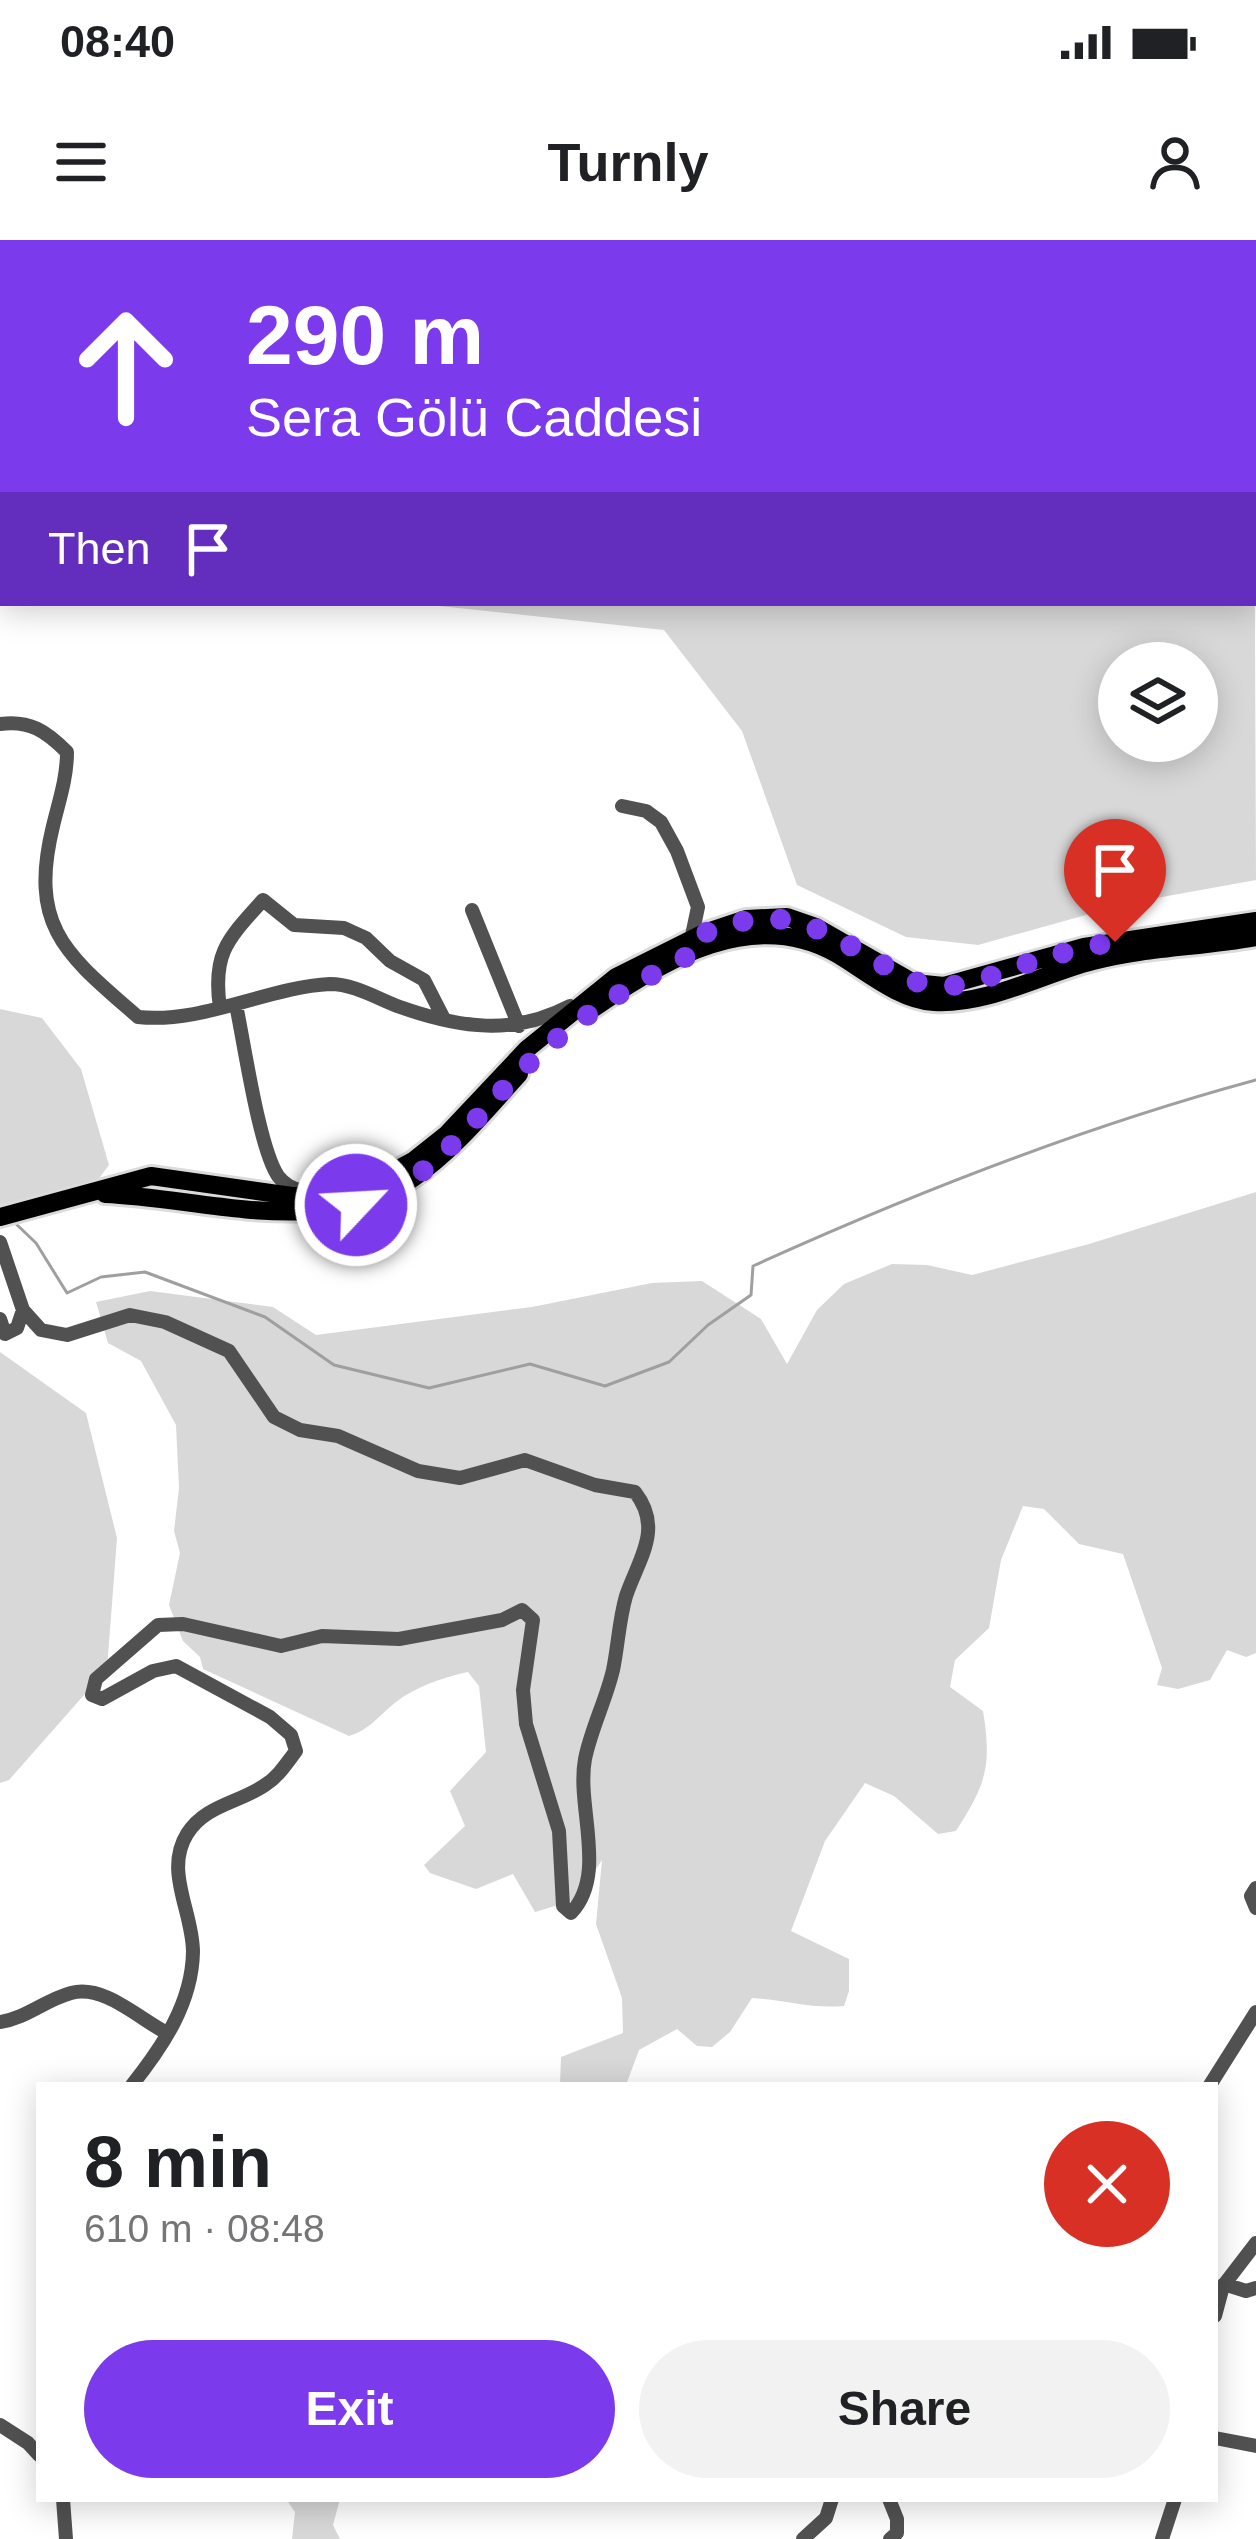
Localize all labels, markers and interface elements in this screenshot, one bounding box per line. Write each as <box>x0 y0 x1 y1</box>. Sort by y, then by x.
text: 08:40 <box>60 16 175 67</box>
icon: menu <box>48 129 114 195</box>
icon: person <box>1142 129 1208 195</box>
text: Turnly <box>548 132 709 192</box>
icon: ahead <box>48 288 204 444</box>
text: 290 m <box>246 288 484 382</box>
text: Sera Gölü Caddesi <box>246 387 702 447</box>
icon: arrive <box>175 516 241 582</box>
text: Then <box>48 523 151 574</box>
map controls <box>1098 642 1218 762</box>
button: layers <box>1098 642 1218 762</box>
pin <box>1064 819 1166 942</box>
icon: arrive <box>1082 837 1148 903</box>
position arrow <box>293 1142 419 1268</box>
button: close <box>1044 2121 1170 2247</box>
text: 8 min <box>84 2122 272 2202</box>
text: 610 m · 08:48 <box>84 2207 325 2250</box>
button: Exit <box>84 2340 615 2478</box>
button: Share <box>639 2340 1170 2478</box>

